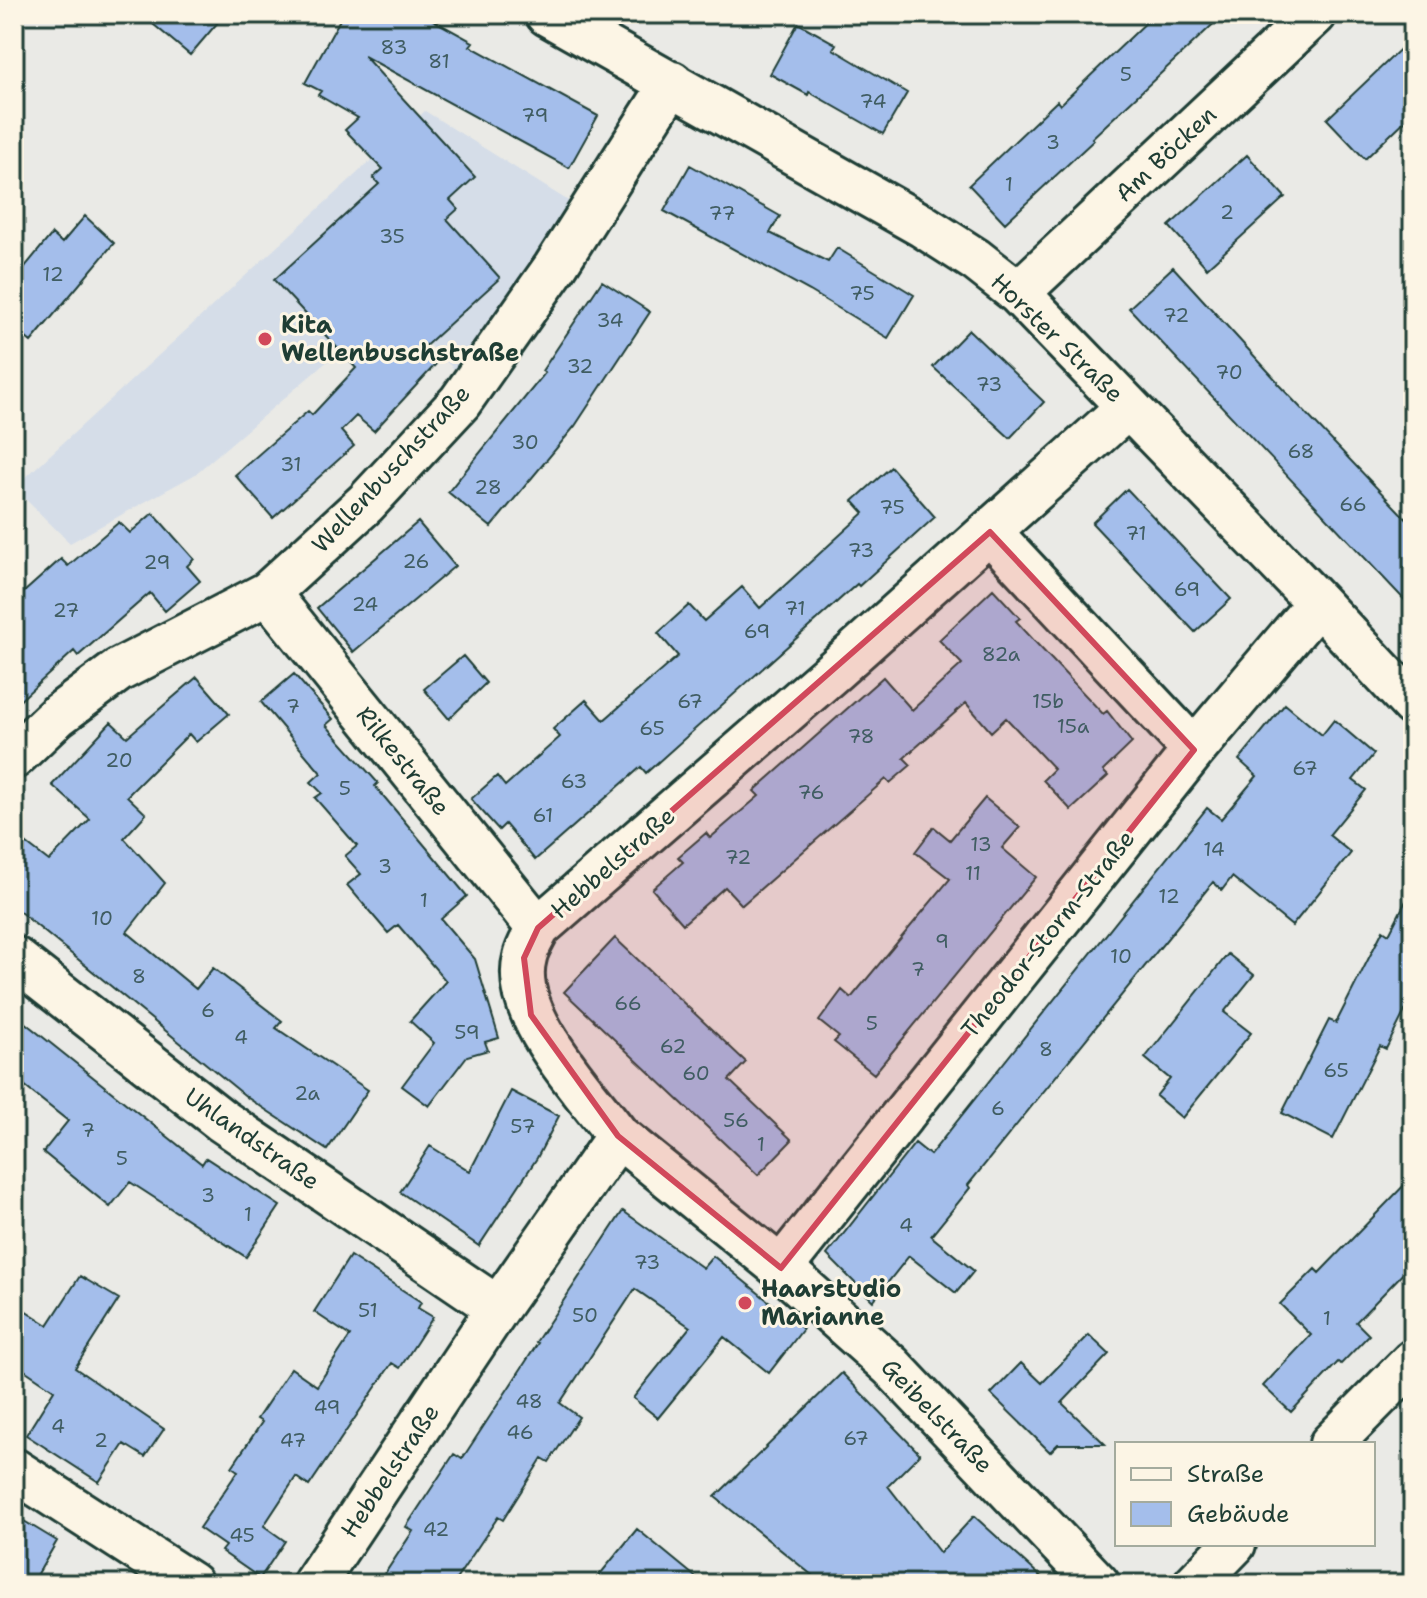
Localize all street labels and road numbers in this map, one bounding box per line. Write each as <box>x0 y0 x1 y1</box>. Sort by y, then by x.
street label: Am Böcken <box>1108 99 1224 209</box>
street label: Horster Straße <box>984 266 1130 410</box>
street label: Wellenbuschstraße <box>305 378 477 560</box>
street label: Rilkestraße <box>349 700 457 822</box>
street label: Hebbelstraße <box>544 800 682 926</box>
street label: Theodor-Storm-Straße <box>954 823 1142 1045</box>
street label: Uhlandstraße <box>178 1081 326 1197</box>
street label: Geibelstraße <box>874 1352 1000 1480</box>
street label: Hebbelstraße <box>333 1398 447 1544</box>

